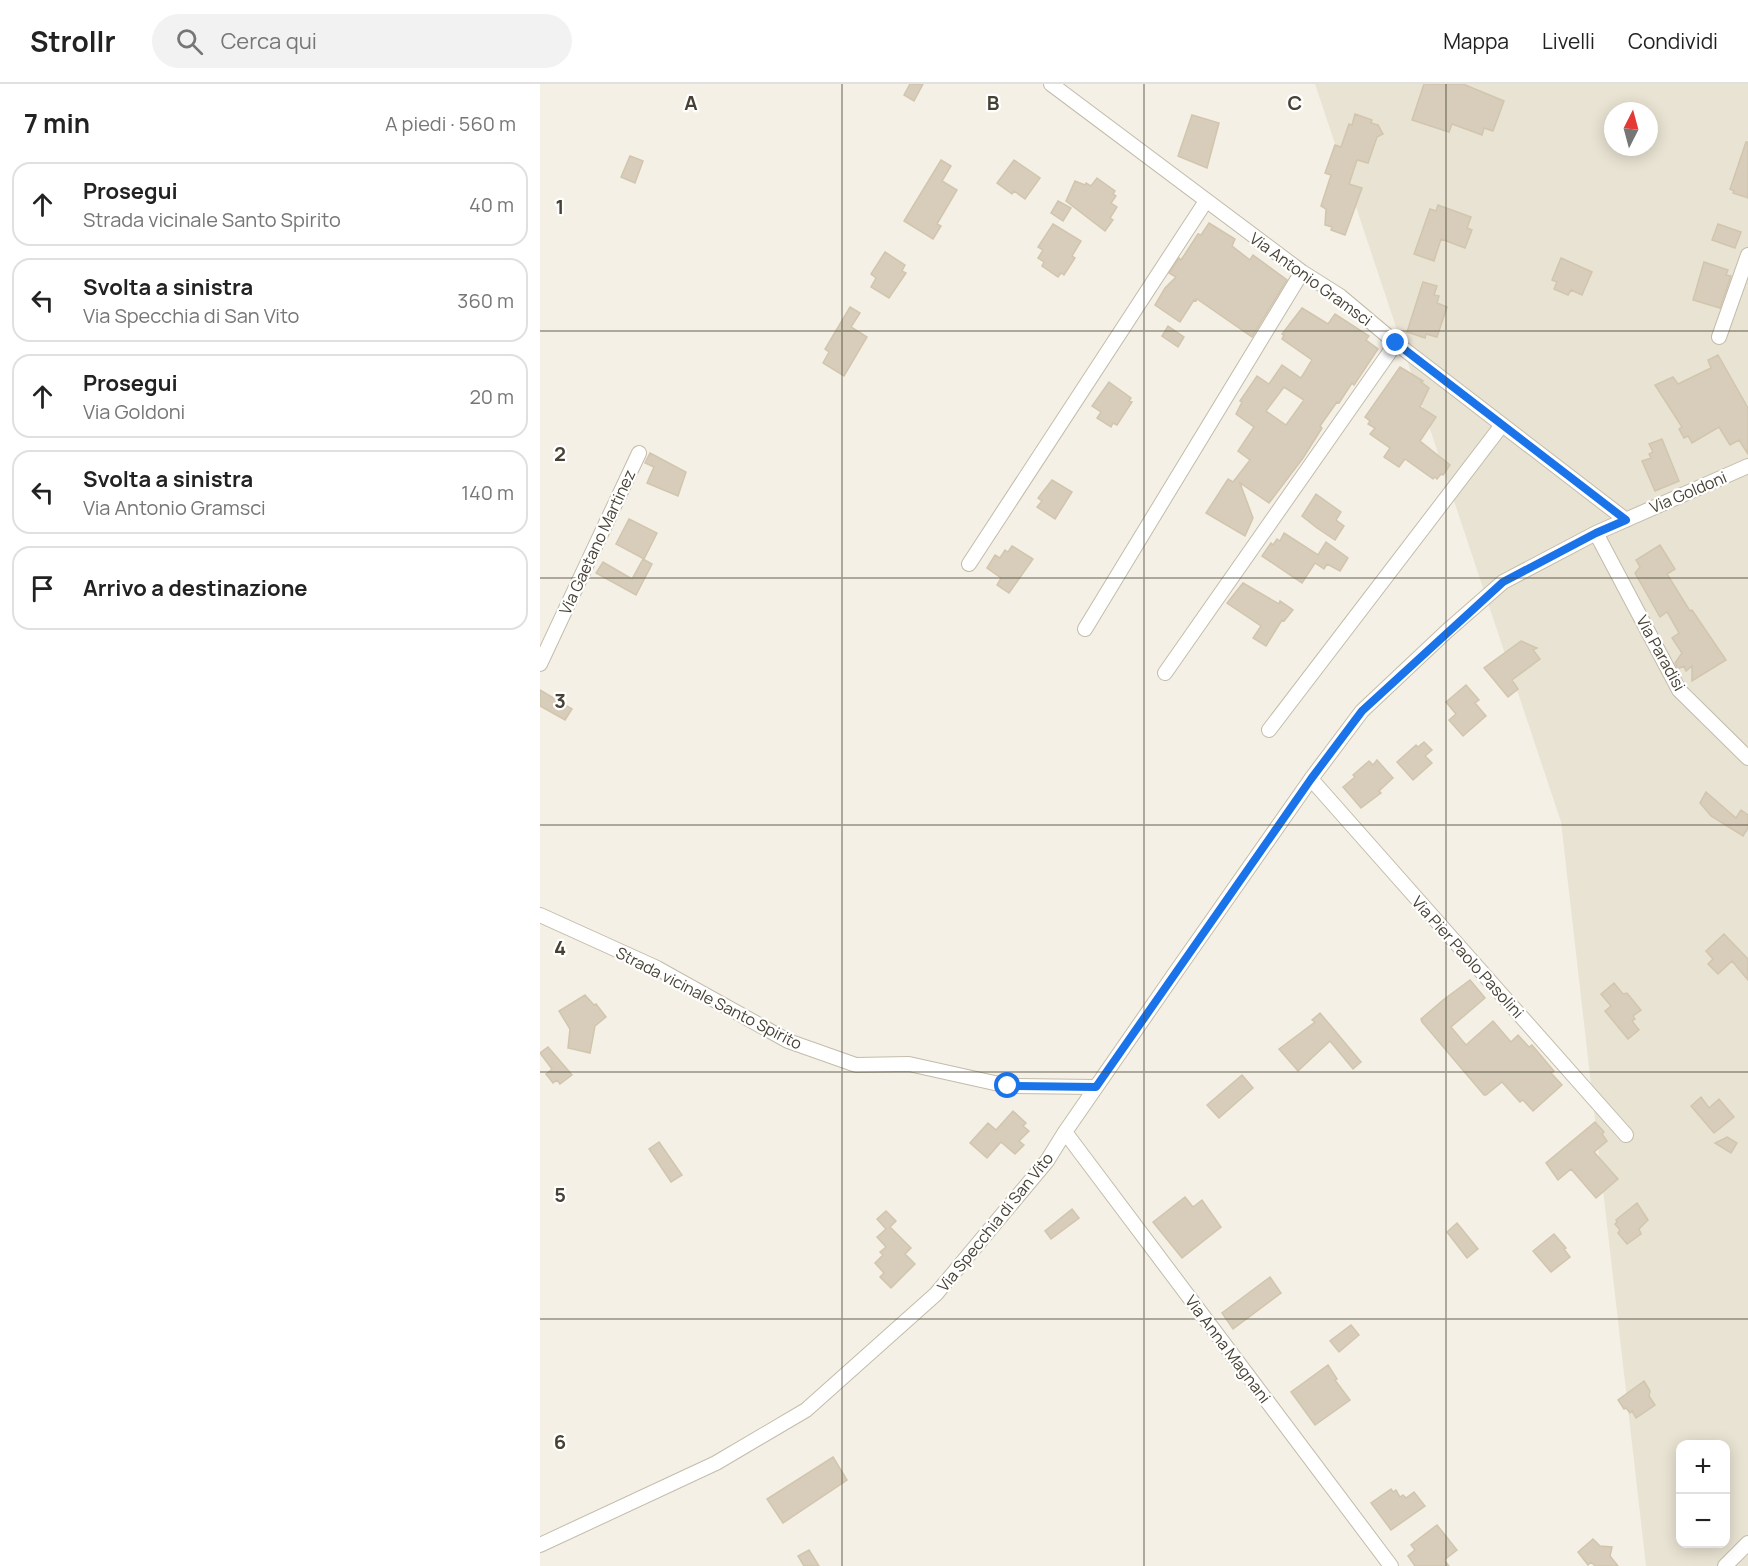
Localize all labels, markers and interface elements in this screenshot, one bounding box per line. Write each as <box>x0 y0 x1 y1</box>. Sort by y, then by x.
search box <box>152 14 572 68</box>
text: Strollr <box>30 22 116 60</box>
icon: search <box>173 25 206 58</box>
text: Cerca qui <box>221 26 317 56</box>
text: Mappa <box>1443 27 1509 55</box>
text: Livelli <box>1542 27 1595 55</box>
text: Condividi <box>1628 27 1718 55</box>
text: A <box>684 89 698 116</box>
text: B <box>987 89 1000 116</box>
text: C <box>1288 89 1302 116</box>
north arrow <box>1604 102 1658 156</box>
text: 7 min <box>24 105 90 141</box>
text: A piedi · 560 m <box>385 110 516 137</box>
text: Prosegui <box>83 176 178 206</box>
icon: ahead <box>26 188 59 221</box>
text: 40 m <box>469 191 514 218</box>
text: 1 <box>556 193 564 220</box>
text: Strada vicinale Santo Spirito <box>83 206 341 233</box>
street label: Via Antonio Gramsci <box>1245 227 1377 331</box>
text: Svolta a sinistra <box>83 272 253 302</box>
icon: left <box>26 284 59 317</box>
text: 360 m <box>457 287 514 314</box>
text: Via Specchia di San Vito <box>83 302 299 329</box>
route end <box>1382 329 1408 355</box>
text: Prosegui <box>83 368 178 398</box>
icon: ahead <box>26 380 59 413</box>
text: 20 m <box>469 383 514 410</box>
text: Via Goldoni <box>83 398 185 425</box>
text: 2 <box>554 440 566 467</box>
text: Svolta a sinistra <box>83 464 253 494</box>
street label: Via Gaetano Martinez <box>554 466 640 618</box>
street label: Via Goldoni <box>1646 466 1730 518</box>
icon: left <box>26 476 59 509</box>
text: 140 m <box>461 479 514 506</box>
text: Via Antonio Gramsci <box>83 494 266 521</box>
icon: arrive <box>26 572 59 605</box>
text: Arrivo a destinazione <box>83 573 307 603</box>
street label: Via Paradisi <box>1631 611 1691 695</box>
text: 3 <box>554 687 566 714</box>
street label: Via Pier Paolo Pasolini <box>1407 891 1529 1023</box>
text: 4 <box>554 934 566 961</box>
street label: Strada vicinale Santo Spirito <box>612 941 806 1055</box>
route start <box>994 1072 1020 1098</box>
street label: Via Specchia di San Vito <box>932 1148 1058 1296</box>
text: 5 <box>554 1181 566 1208</box>
street label: Via Anna Magnani <box>1180 1291 1276 1407</box>
text: 6 <box>554 1428 566 1455</box>
map controls <box>1676 1440 1730 1548</box>
button: + <box>1676 1440 1730 1494</box>
button: − <box>1676 1494 1730 1548</box>

